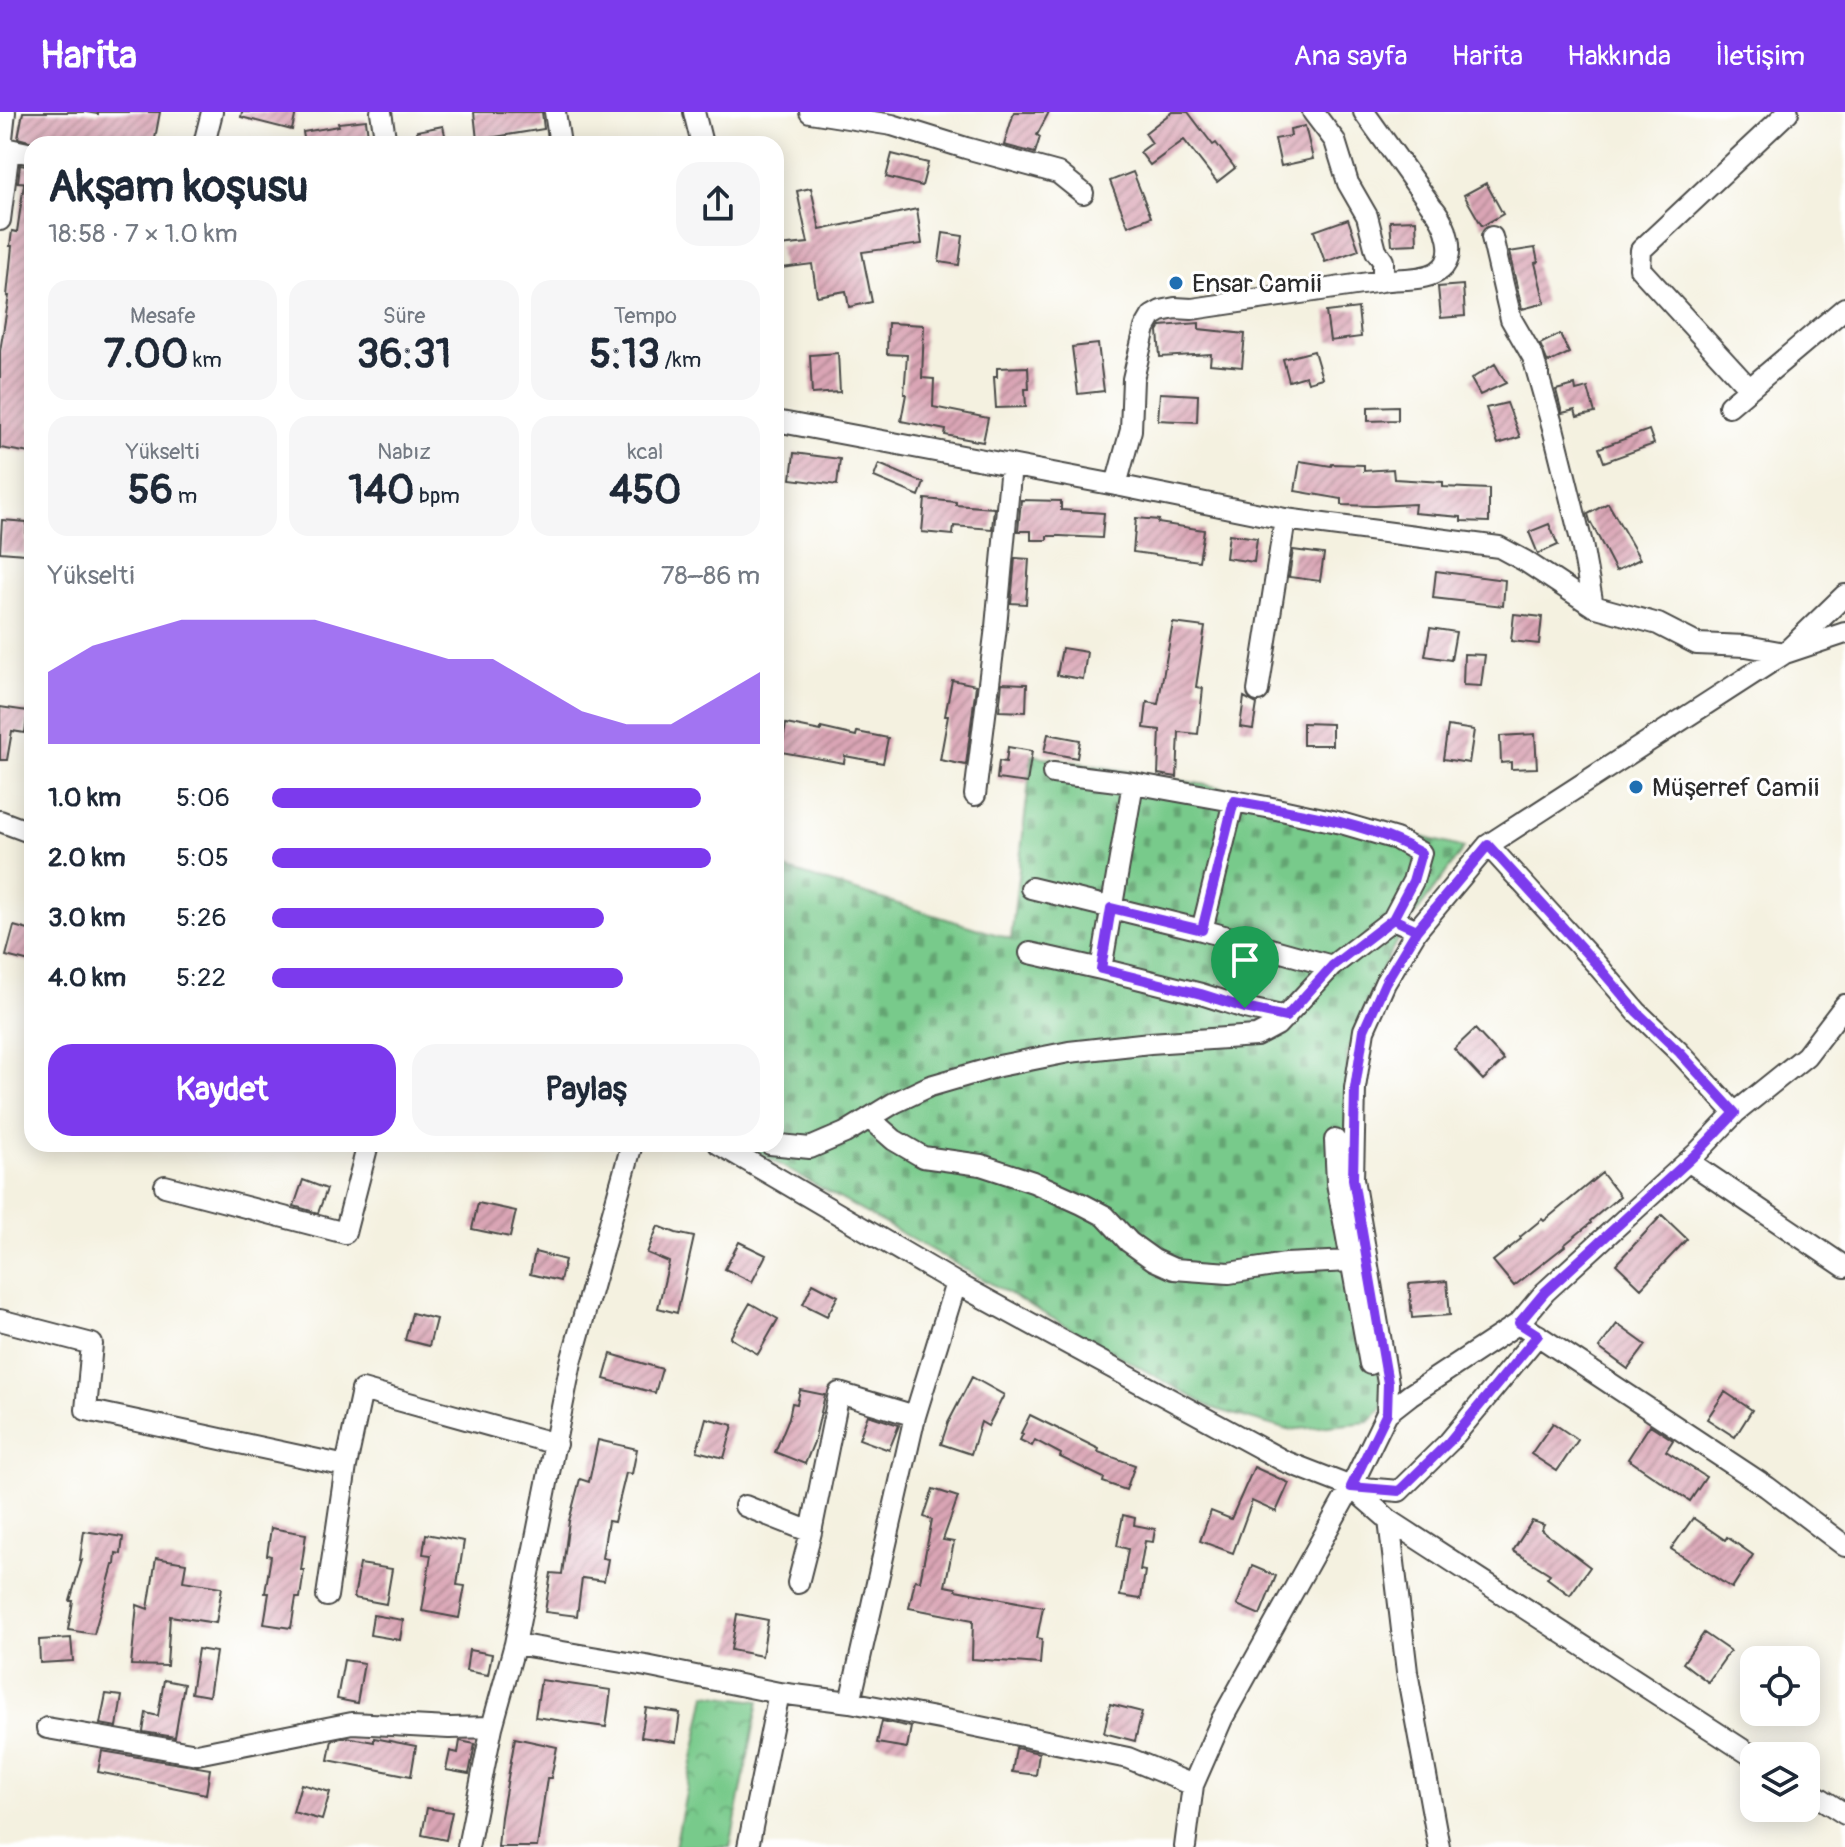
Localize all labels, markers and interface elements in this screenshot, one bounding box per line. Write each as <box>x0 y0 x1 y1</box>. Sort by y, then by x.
text: Harita <box>40 32 137 80</box>
text: Ana sayfa <box>1294 39 1407 74</box>
text: Harita <box>1451 39 1523 74</box>
text: Hakkında <box>1567 39 1671 74</box>
text: İletişim <box>1715 39 1805 74</box>
text: Akşam koşusu <box>48 160 308 215</box>
button: share <box>676 162 760 246</box>
text: 18:58 · 7 × 1.0 km <box>48 218 238 250</box>
place label: Ensar Camii <box>1192 268 1322 300</box>
marker: Ensar Camii <box>1167 274 1185 292</box>
text: Mesafe <box>130 302 195 330</box>
text: Süre <box>383 302 425 330</box>
text: Tempo <box>614 302 677 330</box>
text: 7.00 <box>104 330 188 379</box>
text: 36:31 <box>357 330 451 379</box>
text: 5:13 <box>589 330 660 379</box>
text: km <box>188 346 222 374</box>
text: /km <box>660 346 701 374</box>
text: Yükselti <box>126 438 199 466</box>
text: Nabız <box>377 438 431 466</box>
text: kcal <box>627 438 663 466</box>
text: 56 <box>128 466 173 515</box>
text: 140 <box>348 466 414 515</box>
text: 450 <box>609 466 681 515</box>
text: m <box>173 482 197 510</box>
text: bpm <box>414 482 460 510</box>
text: Yükselti <box>48 560 134 592</box>
text: 78–86 m <box>661 560 760 592</box>
place label: Müşerref Camii <box>1652 772 1819 804</box>
marker: Müşerref Camii <box>1627 778 1645 796</box>
text: 1.0 km <box>48 782 121 814</box>
text: 5:06 <box>176 782 230 814</box>
text: 2.0 km <box>48 842 126 874</box>
text: 5:05 <box>176 842 229 874</box>
text: 3.0 km <box>48 902 126 934</box>
text: 5:26 <box>176 902 227 934</box>
pin <box>1211 926 1279 1008</box>
icon: arrive <box>1223 938 1267 982</box>
text: 4.0 km <box>48 962 126 994</box>
text: 5:22 <box>176 962 226 994</box>
button: Kaydet <box>48 1044 396 1136</box>
button: Paylaş <box>412 1044 760 1136</box>
map controls <box>1740 1646 1820 1822</box>
button: locate <box>1740 1646 1820 1726</box>
button: layers <box>1740 1742 1820 1822</box>

